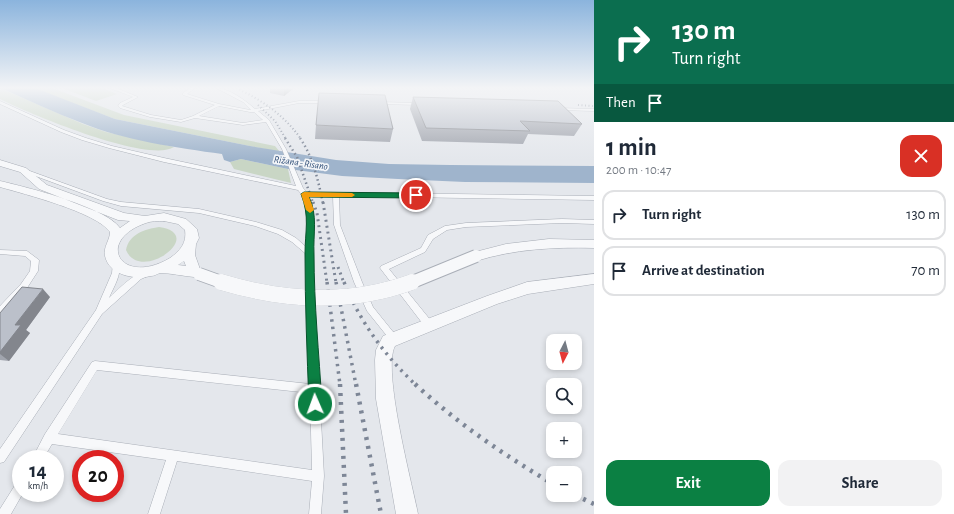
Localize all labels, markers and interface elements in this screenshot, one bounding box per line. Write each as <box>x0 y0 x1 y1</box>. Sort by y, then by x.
icon: right <box>606 16 658 68</box>
text: 130 m <box>672 17 736 45</box>
text: Turn right <box>672 50 741 68</box>
icon: arrive <box>644 92 666 114</box>
text: Then <box>606 95 636 110</box>
button: close <box>900 135 942 177</box>
text: 1 min <box>606 136 657 160</box>
water label: Rižana - Risano <box>273 154 329 172</box>
text: 200 m · 10:47 <box>606 164 671 177</box>
pin <box>399 178 433 212</box>
icon: arrive <box>405 184 427 206</box>
icon: right <box>608 204 630 226</box>
text: Turn right <box>642 207 701 222</box>
text: 130 m <box>906 207 940 222</box>
icon: arrive <box>608 260 630 282</box>
text: Arrive at destination <box>642 263 765 278</box>
text: 70 m <box>911 263 940 278</box>
north arrow <box>546 334 582 370</box>
map controls <box>546 334 582 502</box>
button: search <box>546 378 582 414</box>
position arrow <box>294 383 336 425</box>
button: + <box>546 422 582 458</box>
speed limit sign: 20 <box>72 450 124 502</box>
button: Exit <box>606 460 770 506</box>
button: Share <box>778 460 942 506</box>
text: 14 <box>29 461 47 481</box>
button: − <box>546 466 582 502</box>
text: km/h <box>28 481 48 491</box>

